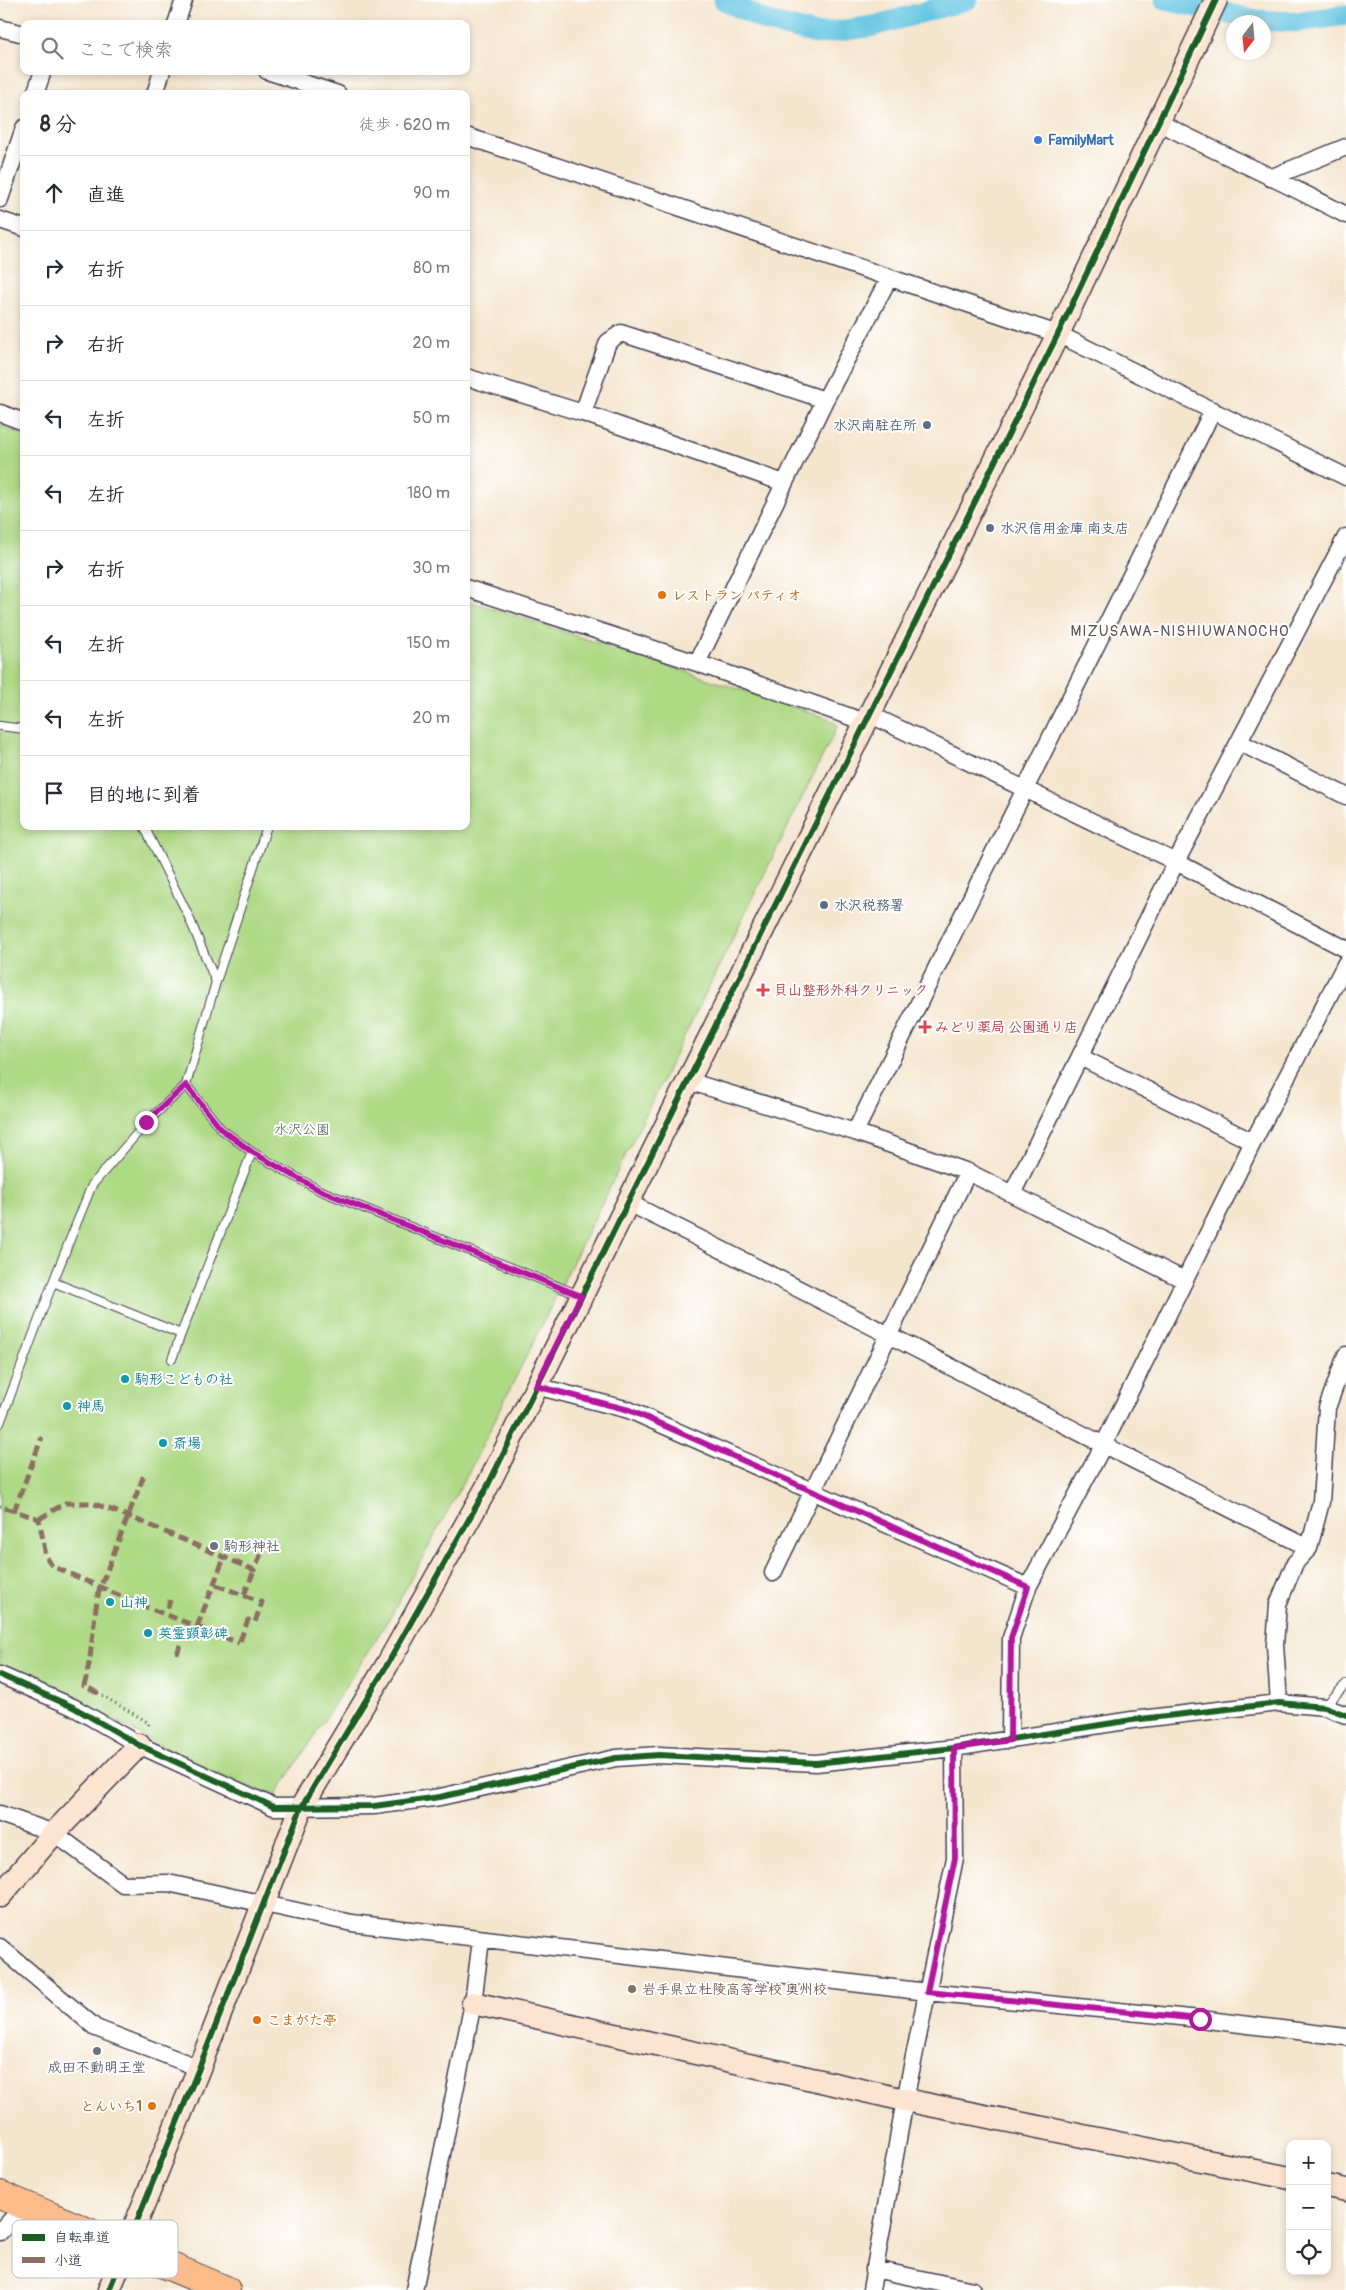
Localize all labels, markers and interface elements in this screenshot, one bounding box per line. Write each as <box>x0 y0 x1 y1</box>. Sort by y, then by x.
north arrow <box>1226 15 1271 60</box>
search box <box>20 20 470 75</box>
icon: search <box>38 34 66 62</box>
text: ここで検索 <box>78 38 173 62</box>
text: 8 分 <box>40 111 76 138</box>
text: 徒歩 · 620 m <box>359 115 450 135</box>
place label: FamilyMart <box>1048 132 1114 149</box>
marker: FamilyMart <box>1032 134 1044 146</box>
icon: ahead <box>40 179 68 207</box>
text: 直進 <box>87 183 125 207</box>
text: 90 m <box>413 183 450 203</box>
icon: right <box>40 254 68 282</box>
text: 右折 <box>87 258 125 282</box>
text: 80 m <box>413 258 450 278</box>
icon: right <box>40 329 68 357</box>
text: 右折 <box>87 333 125 357</box>
text: 20 m <box>412 333 450 353</box>
icon: left <box>40 404 68 432</box>
text: 左折 <box>87 408 125 432</box>
text: 50 m <box>413 408 450 428</box>
place label: 水沢南駐在所 <box>833 417 917 434</box>
marker: 水沢南駐在所 <box>921 419 933 431</box>
icon: left <box>40 479 68 507</box>
text: 左折 <box>87 483 125 507</box>
text: 180 m <box>407 483 450 503</box>
place label: 水沢信用金庫 南支店 <box>1000 520 1129 537</box>
marker: 水沢信用金庫 南支店 <box>984 522 996 534</box>
icon: right <box>40 554 68 582</box>
text: 右折 <box>87 558 125 582</box>
text: 30 m <box>412 558 450 578</box>
place label: レストラン パティオ <box>672 587 801 604</box>
marker: レストラン パティオ <box>656 589 668 601</box>
district label: MIZUSAWA-NISHIUWANOCHO <box>1070 622 1290 641</box>
icon: left <box>40 629 68 657</box>
text: 左折 <box>87 633 125 657</box>
text: 150 m <box>406 633 450 653</box>
icon: left <box>40 704 68 732</box>
text: 左折 <box>87 708 125 732</box>
text: 20 m <box>412 708 450 728</box>
icon: arrive <box>40 779 68 807</box>
text: 目的地に到着 <box>87 783 201 807</box>
place label: 水沢税務署 <box>834 897 904 914</box>
marker: 水沢税務署 <box>818 899 830 911</box>
place label: 貝山整形外科クリニック <box>774 982 928 999</box>
marker: 貝山整形外科クリニック <box>756 983 770 997</box>
place label: みどり薬局 公園通り店 <box>935 1019 1078 1036</box>
marker: みどり薬局 公園通り店 <box>919 1021 931 1033</box>
route end <box>135 1111 158 1134</box>
park label: 水沢公園 <box>274 1121 330 1138</box>
place label: 駒形こどもの社 <box>135 1371 233 1388</box>
marker: 駒形こどもの社 <box>119 1373 131 1385</box>
place label: 神馬 <box>77 1398 105 1415</box>
marker: 神馬 <box>61 1400 73 1412</box>
place label: 斎場 <box>173 1435 201 1452</box>
marker: 斎場 <box>157 1437 169 1449</box>
place label: 駒形神社 <box>224 1538 280 1555</box>
marker: 駒形神社 <box>208 1540 220 1552</box>
place label: 山神 <box>120 1594 148 1611</box>
marker: 山神 <box>104 1596 116 1608</box>
place label: 英霊顕彰碑 <box>158 1625 228 1642</box>
marker: 英霊顕彰碑 <box>142 1627 154 1639</box>
place label: 岩手県立杜陵高等学校 奥州校 <box>642 1981 827 1998</box>
marker: 岩手県立杜陵高等学校 奥州校 <box>626 1983 638 1995</box>
route start <box>1189 2008 1212 2031</box>
place label: こまがた亭 <box>267 2012 337 2029</box>
marker: こまがた亭 <box>251 2014 263 2026</box>
marker: 成田不動明王堂 <box>91 2045 103 2057</box>
place label: 成田不動明王堂 <box>48 2059 146 2076</box>
place label: とんいち1 <box>81 2098 142 2115</box>
marker: とんいち1 <box>146 2100 158 2112</box>
map controls <box>1286 2140 1331 2275</box>
button: + <box>1286 2140 1331 2185</box>
button: − <box>1286 2185 1331 2230</box>
legend <box>12 2220 178 2278</box>
text: 自転車道 <box>54 2229 110 2246</box>
button: locate <box>1286 2230 1331 2275</box>
text: 小道 <box>54 2252 82 2269</box>

